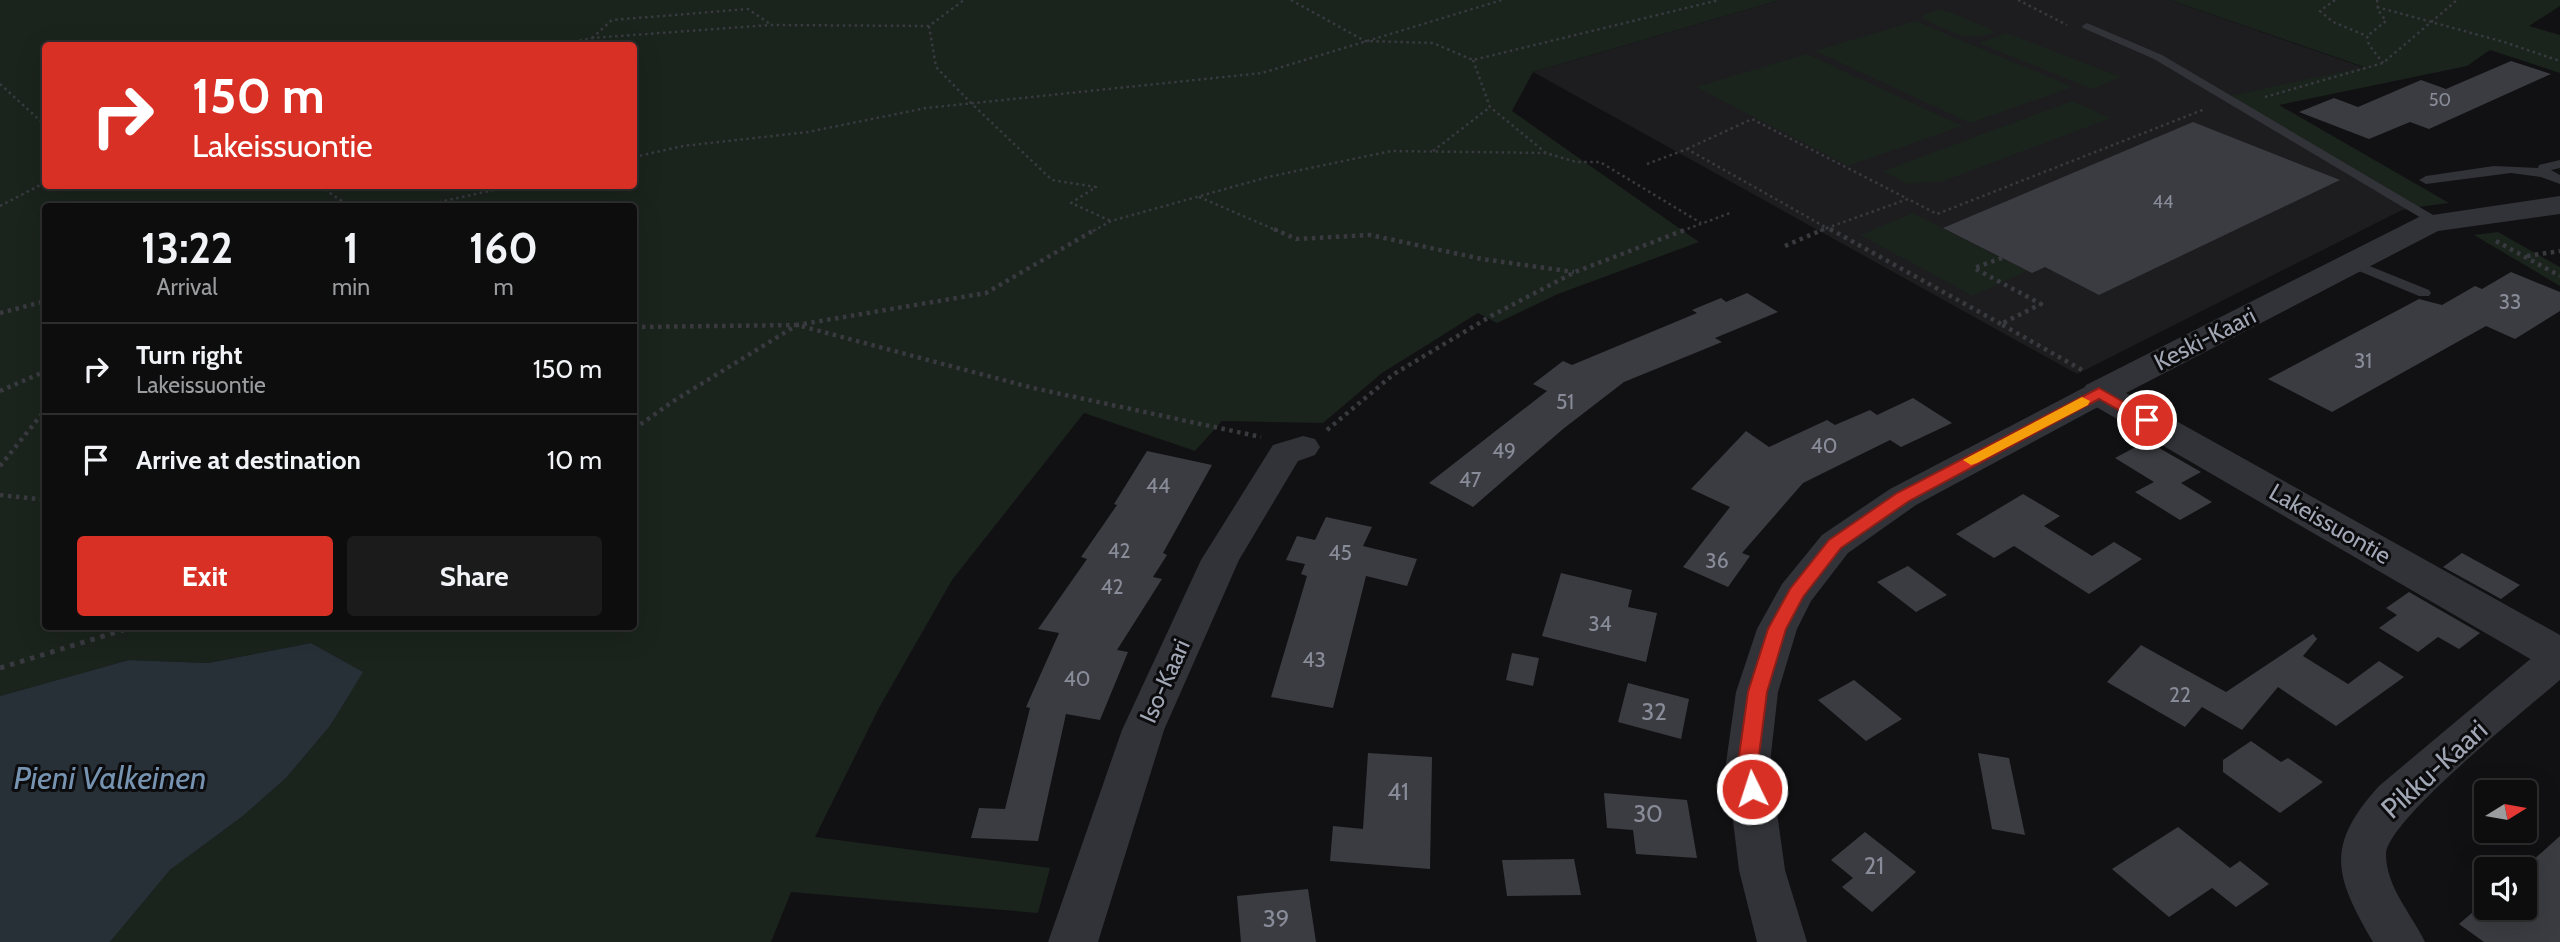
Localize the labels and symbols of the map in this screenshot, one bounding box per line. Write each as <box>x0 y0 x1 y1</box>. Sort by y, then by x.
house number: 50 <box>2429 89 2451 111</box>
house number: 44 <box>2153 191 2173 213</box>
house number: 33 <box>2499 289 2521 314</box>
street label: Keski-Kaari <box>2149 301 2261 377</box>
house number: 31 <box>2354 348 2372 373</box>
house number: 51 <box>1556 389 1574 414</box>
pin <box>2117 390 2177 450</box>
house number: 40 <box>1811 433 1837 458</box>
house number: 49 <box>1492 438 1516 463</box>
house number: 47 <box>1459 467 1482 492</box>
house number: 44 <box>1146 473 1170 498</box>
street label: Lakeissuontie <box>2264 477 2396 570</box>
house number: 42 <box>1107 538 1131 563</box>
house number: 45 <box>1328 540 1352 565</box>
house number: 36 <box>1705 548 1729 573</box>
house number: 42 <box>1100 574 1124 599</box>
house number: 34 <box>1588 611 1612 636</box>
street label: Iso-Kaari <box>1133 634 1196 727</box>
house number: 43 <box>1302 647 1326 672</box>
house number: 40 <box>1064 666 1090 691</box>
house number: 22 <box>2169 682 2191 707</box>
house number: 32 <box>1641 697 1667 726</box>
street label: Pikku-Kaari <box>2374 713 2494 825</box>
position arrow <box>1715 752 1789 826</box>
water label: Pieni Valkeinen <box>13 758 207 797</box>
house number: 41 <box>1387 777 1409 806</box>
north arrow <box>2474 780 2538 844</box>
house number: 30 <box>1633 799 1663 828</box>
house number: 21 <box>1864 851 1884 880</box>
house number: 39 <box>1263 904 1289 933</box>

